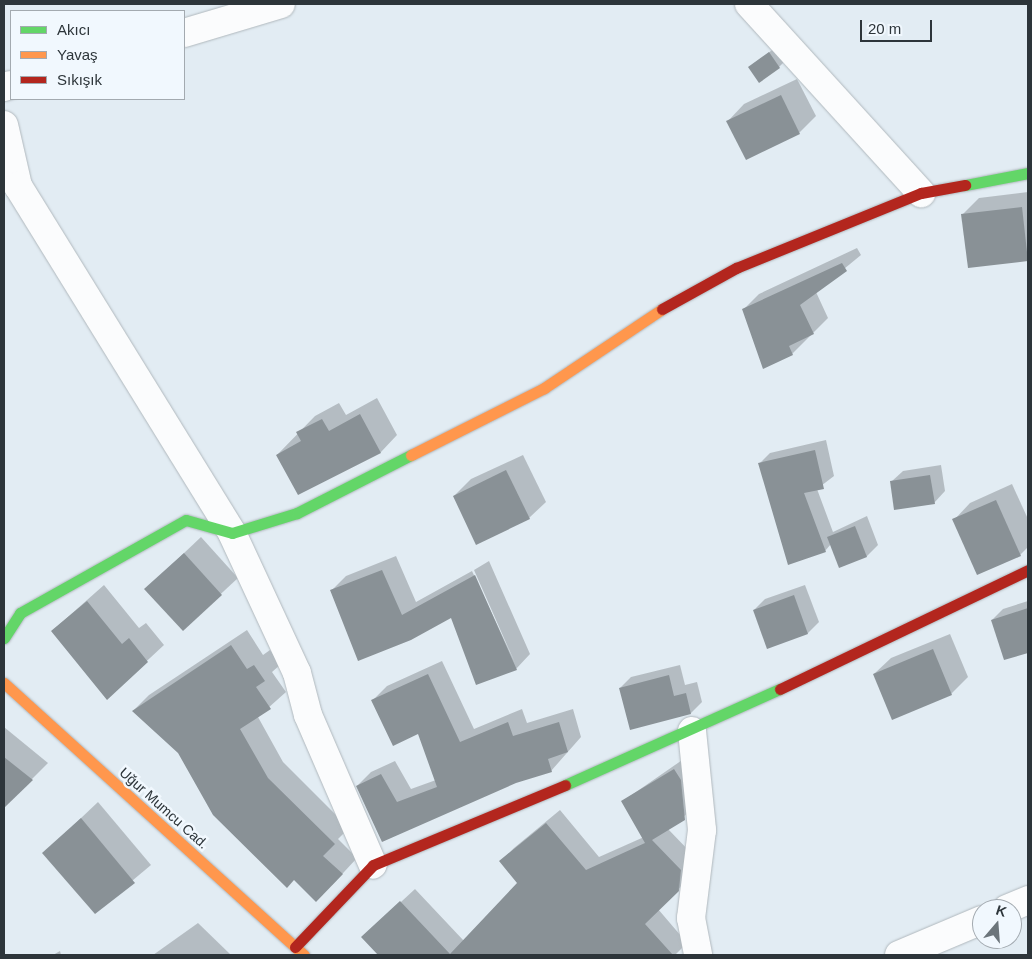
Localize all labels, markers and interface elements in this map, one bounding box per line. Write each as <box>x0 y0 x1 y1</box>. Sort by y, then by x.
legend <box>10 10 185 100</box>
scale bar <box>862 10 934 42</box>
text: 20 m <box>868 20 901 37</box>
text: Akıcı <box>57 21 90 38</box>
text: Yavaş <box>57 46 98 63</box>
text: Sıkışık <box>57 71 102 88</box>
street label: Uğur Mumcu Cad. <box>116 764 212 852</box>
north arrow <box>972 899 1022 949</box>
text: K <box>994 902 1009 920</box>

